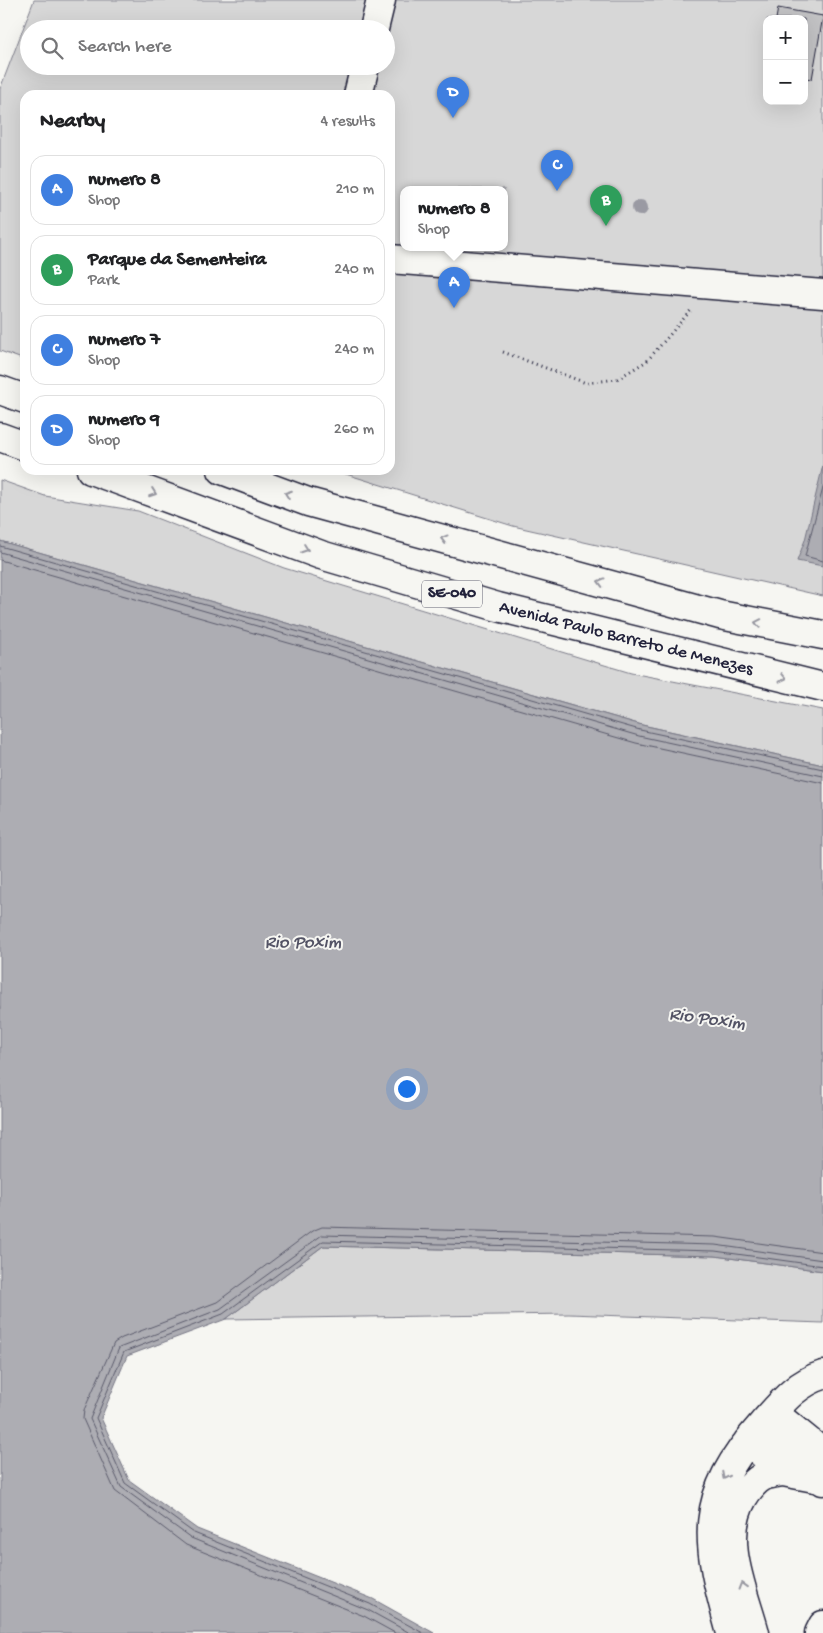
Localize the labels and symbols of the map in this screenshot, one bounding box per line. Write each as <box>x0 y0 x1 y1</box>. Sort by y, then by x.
pin: D <box>437 77 469 118</box>
pin: C <box>541 150 573 191</box>
pin: B <box>590 185 622 226</box>
pin: A <box>438 267 470 308</box>
one-way arrow <box>148 487 157 497</box>
one-way arrow <box>284 490 293 501</box>
one-way arrow <box>440 535 448 545</box>
one-way arrow <box>301 543 309 553</box>
one-way arrow <box>597 578 605 588</box>
road number: SE-040 <box>422 580 482 608</box>
street label: Avenida Paulo Barreto de Menezes <box>497 597 756 681</box>
one-way arrow <box>754 618 762 628</box>
one-way arrow <box>779 672 788 683</box>
water label: Rio Poxim <box>265 932 342 955</box>
water label: Rio Poxim <box>668 1003 747 1037</box>
your location <box>394 1076 420 1102</box>
one-way arrow <box>721 1471 732 1480</box>
one-way arrow <box>737 1583 747 1591</box>

